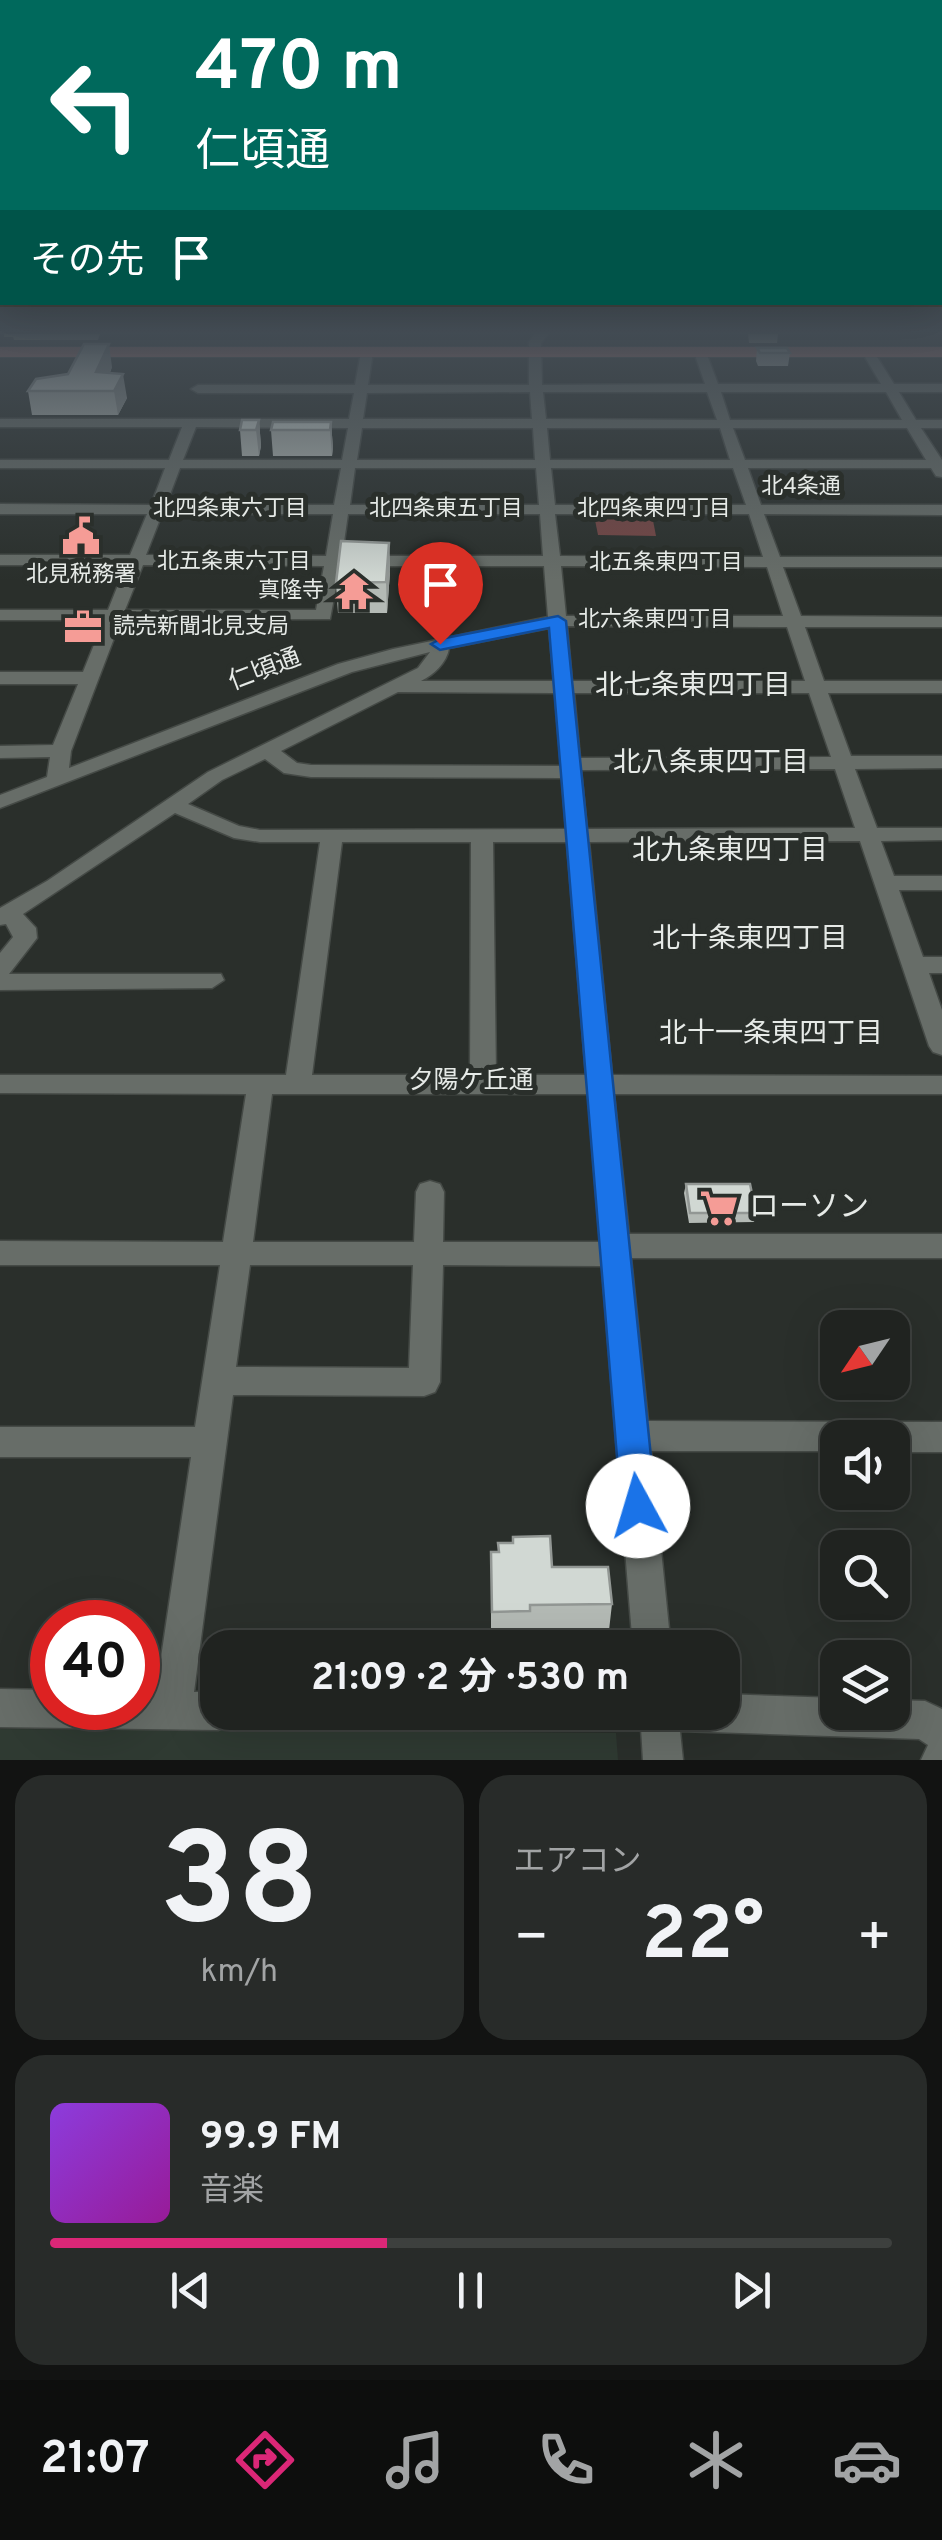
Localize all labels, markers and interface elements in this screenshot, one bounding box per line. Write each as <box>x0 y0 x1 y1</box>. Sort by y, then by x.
text: 470 m <box>195 26 403 115</box>
icon: left <box>30 40 160 170</box>
text: 仁頃通 <box>195 125 330 182</box>
icon: arrive <box>164 230 219 285</box>
text: その先 <box>30 238 144 287</box>
street label: 北4条通 <box>761 474 841 501</box>
district label: 北四条東六丁目 <box>153 496 307 523</box>
district label: 北四条東五丁目 <box>369 496 523 523</box>
district label: 北四条東四丁目 <box>577 496 731 523</box>
public building icon: 北見税務署 <box>60 515 102 557</box>
pin <box>398 542 483 645</box>
district label: 北五条東六丁目 <box>157 549 311 576</box>
district label: 北五条東四丁目 <box>589 550 743 577</box>
icon: arrive <box>413 557 468 612</box>
place label: 北見税務署 <box>26 562 136 589</box>
temple icon: 真隆寺 <box>333 570 375 612</box>
place label: 真隆寺 <box>258 578 324 605</box>
office icon: 読売新聞北見支局 <box>62 606 104 648</box>
district label: 北六条東四丁目 <box>578 607 732 634</box>
place label: 読売新聞北見支局 <box>113 614 289 641</box>
street label: 仁頃通 <box>224 643 306 699</box>
district label: 北七条東四丁目 <box>595 669 791 705</box>
district label: 北八条東四丁目 <box>613 746 809 782</box>
district label: 北九条東四丁目 <box>632 834 828 870</box>
district label: 北十条東四丁目 <box>652 922 848 958</box>
district label: 北十一条東四丁目 <box>659 1017 883 1053</box>
street label: 夕陽ケ丘通 <box>408 1066 534 1098</box>
supermarket icon: ローソン <box>698 1187 740 1229</box>
place label: ローソン <box>749 1190 869 1227</box>
north arrow <box>820 1310 910 1400</box>
map controls <box>820 1310 910 1730</box>
button: sound <box>820 1420 910 1510</box>
position arrow <box>586 1454 690 1558</box>
button: search <box>820 1530 910 1620</box>
speed limit sign: 40 <box>30 1600 160 1730</box>
button: layers <box>820 1640 910 1730</box>
text: 21:09 · 2 分 · 530 m <box>311 1655 629 1704</box>
text: 38 <box>159 1805 319 1970</box>
text: エアコン <box>514 1843 642 1883</box>
text: 22° <box>641 1891 764 1986</box>
text: − <box>514 1905 549 1975</box>
text: + <box>857 1905 892 1975</box>
text: km/h <box>200 1953 278 1993</box>
text: 99.9 FM <box>200 2114 341 2163</box>
text: 音楽 <box>200 2172 264 2212</box>
icon: previous <box>163 2263 218 2318</box>
icon: pause <box>443 2263 498 2318</box>
icon: next <box>724 2263 779 2318</box>
icon: directions <box>230 2425 300 2495</box>
icon: music <box>380 2425 450 2495</box>
icon: phone <box>531 2425 601 2495</box>
icon: climate <box>681 2425 751 2495</box>
icon: car <box>832 2425 902 2495</box>
text: 21:07 <box>40 2432 150 2489</box>

